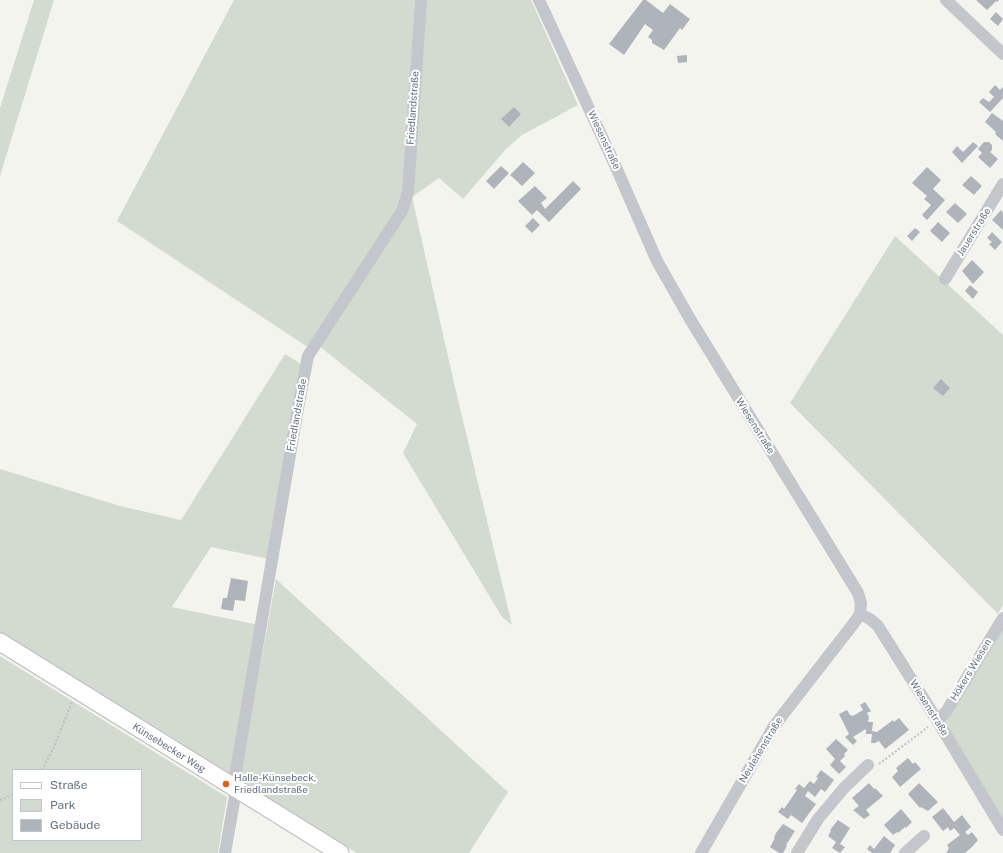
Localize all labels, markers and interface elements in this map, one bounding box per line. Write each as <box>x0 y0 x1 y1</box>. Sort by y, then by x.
street label: Friedlandstraße <box>404 71 422 145</box>
street label: Wiesenstraße <box>585 109 623 171</box>
street label: Jauerstraße <box>954 206 994 258</box>
street label: Friedlandstraße <box>285 378 309 452</box>
street label: Wiesenstraße <box>733 396 777 456</box>
street label: Hökers Wiesen <box>948 637 994 703</box>
street label: Wiesenstraße <box>907 678 951 738</box>
street label: Neulehenstraße <box>737 715 785 785</box>
street label: Künsebecker Weg <box>130 721 208 775</box>
legend <box>12 769 142 841</box>
place label: Halle-Künsebeck, Friedlandstraße <box>234 772 316 796</box>
text: Straße <box>50 778 87 792</box>
marker: Halle-Künsebeck, Friedlandstraße <box>221 779 231 789</box>
text: Park <box>50 798 76 812</box>
text: Gebäude <box>50 818 100 832</box>

